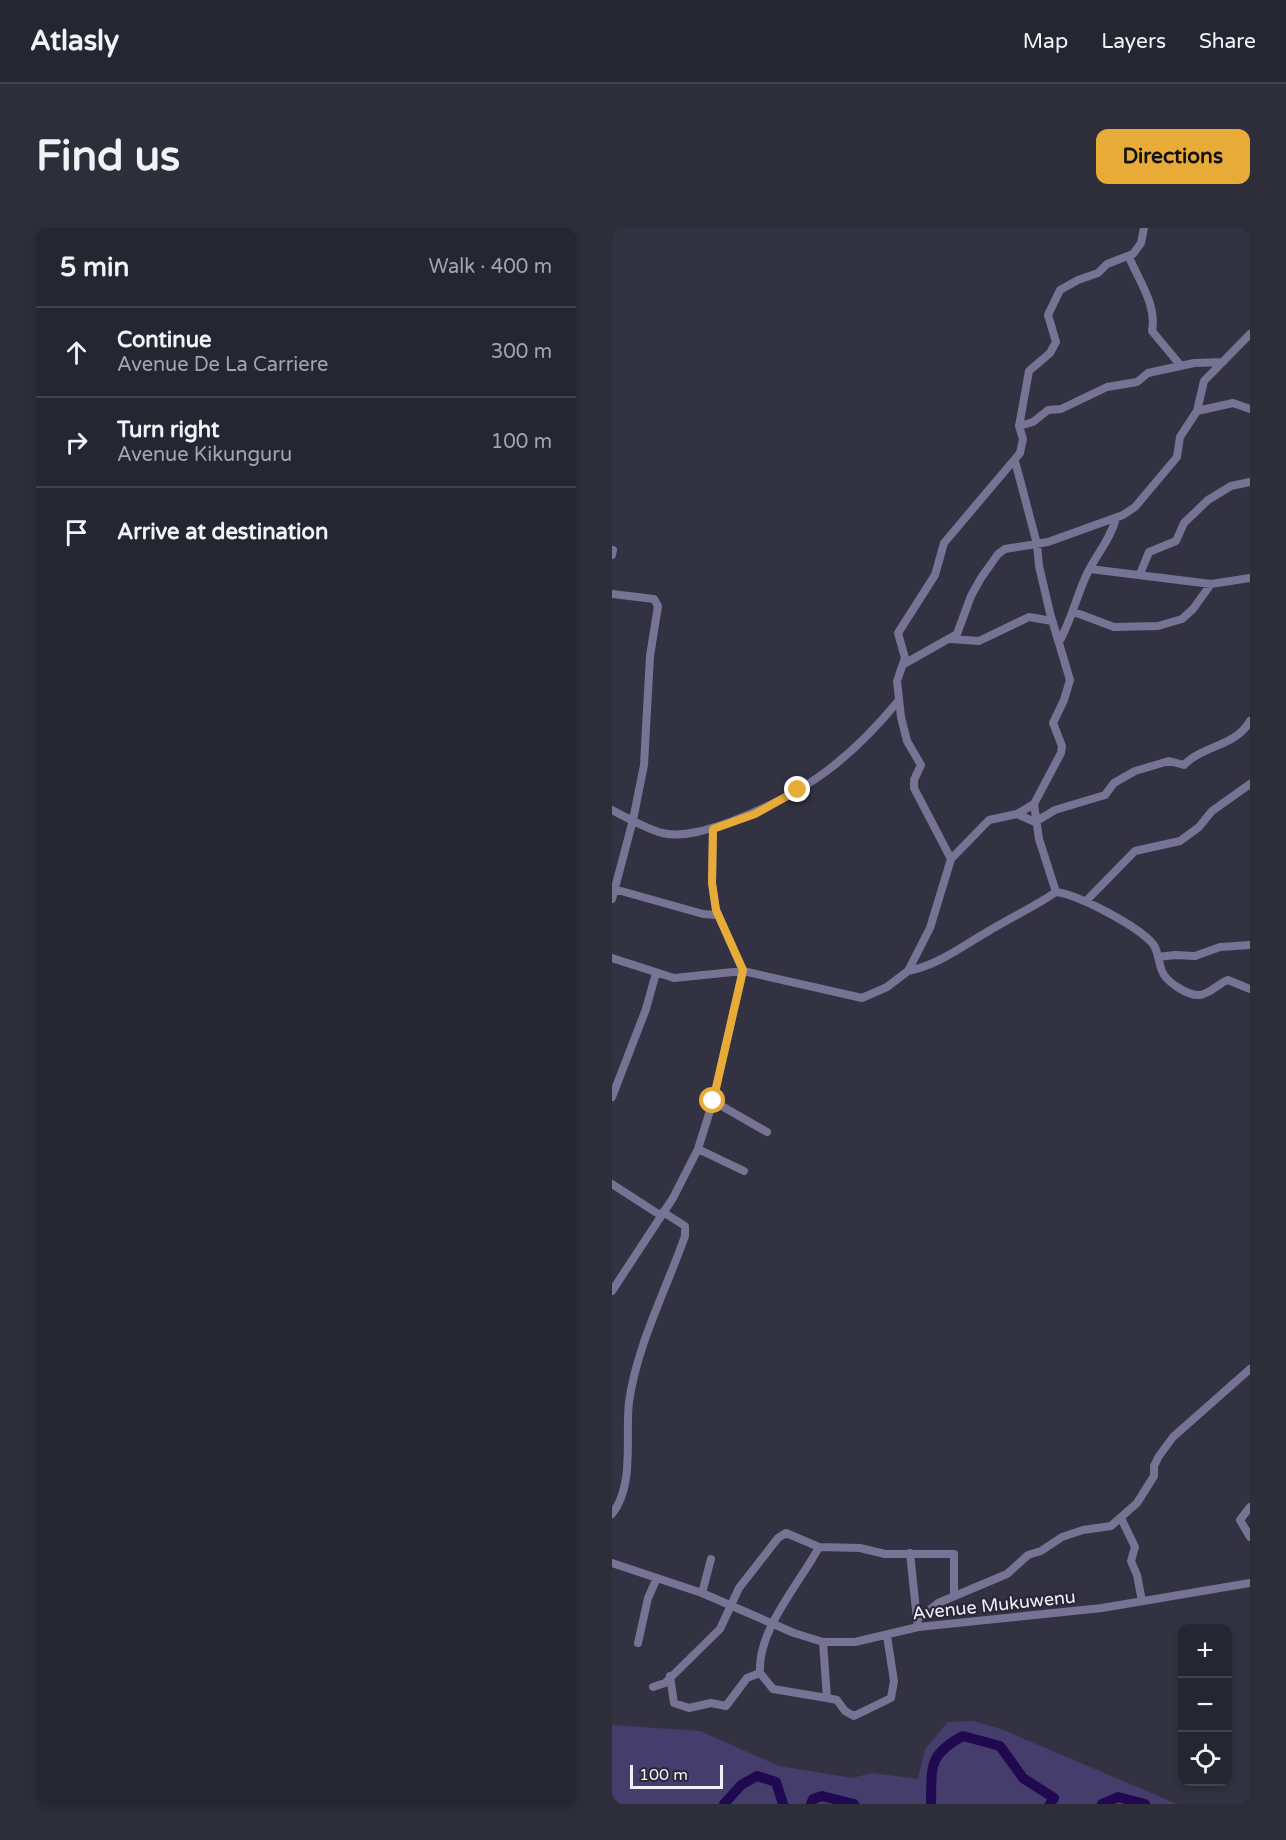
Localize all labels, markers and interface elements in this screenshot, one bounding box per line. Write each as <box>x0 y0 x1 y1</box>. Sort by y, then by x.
text: Atlasly <box>30 24 119 58</box>
text: Map <box>1023 29 1068 54</box>
text: Layers <box>1101 29 1166 54</box>
text: Share <box>1199 29 1256 54</box>
button: Directions <box>1096 129 1250 184</box>
text: Find us <box>36 131 180 182</box>
text: 5 min <box>60 252 129 283</box>
text: Walk · 400 m <box>429 255 552 279</box>
text: Continue <box>117 327 212 353</box>
icon: ahead <box>60 336 93 369</box>
text: 300 m <box>491 340 552 364</box>
text: Avenue De La Carriere <box>117 353 328 377</box>
text: Turn right <box>117 417 219 443</box>
icon: right <box>60 426 93 459</box>
text: 100 m <box>491 430 552 454</box>
text: Avenue Kikunguru <box>117 443 292 467</box>
icon: arrive <box>60 516 93 549</box>
text: Arrive at destination <box>117 519 328 545</box>
route end <box>784 776 810 802</box>
route start <box>699 1087 725 1113</box>
street label: Avenue Mukuwenu <box>911 1585 1077 1625</box>
map controls <box>1178 1624 1232 1786</box>
button: + <box>1178 1624 1232 1678</box>
button: − <box>1178 1678 1232 1732</box>
button: locate <box>1178 1732 1232 1786</box>
scale bar <box>630 1762 723 1790</box>
text: 100 m <box>639 1765 688 1785</box>

